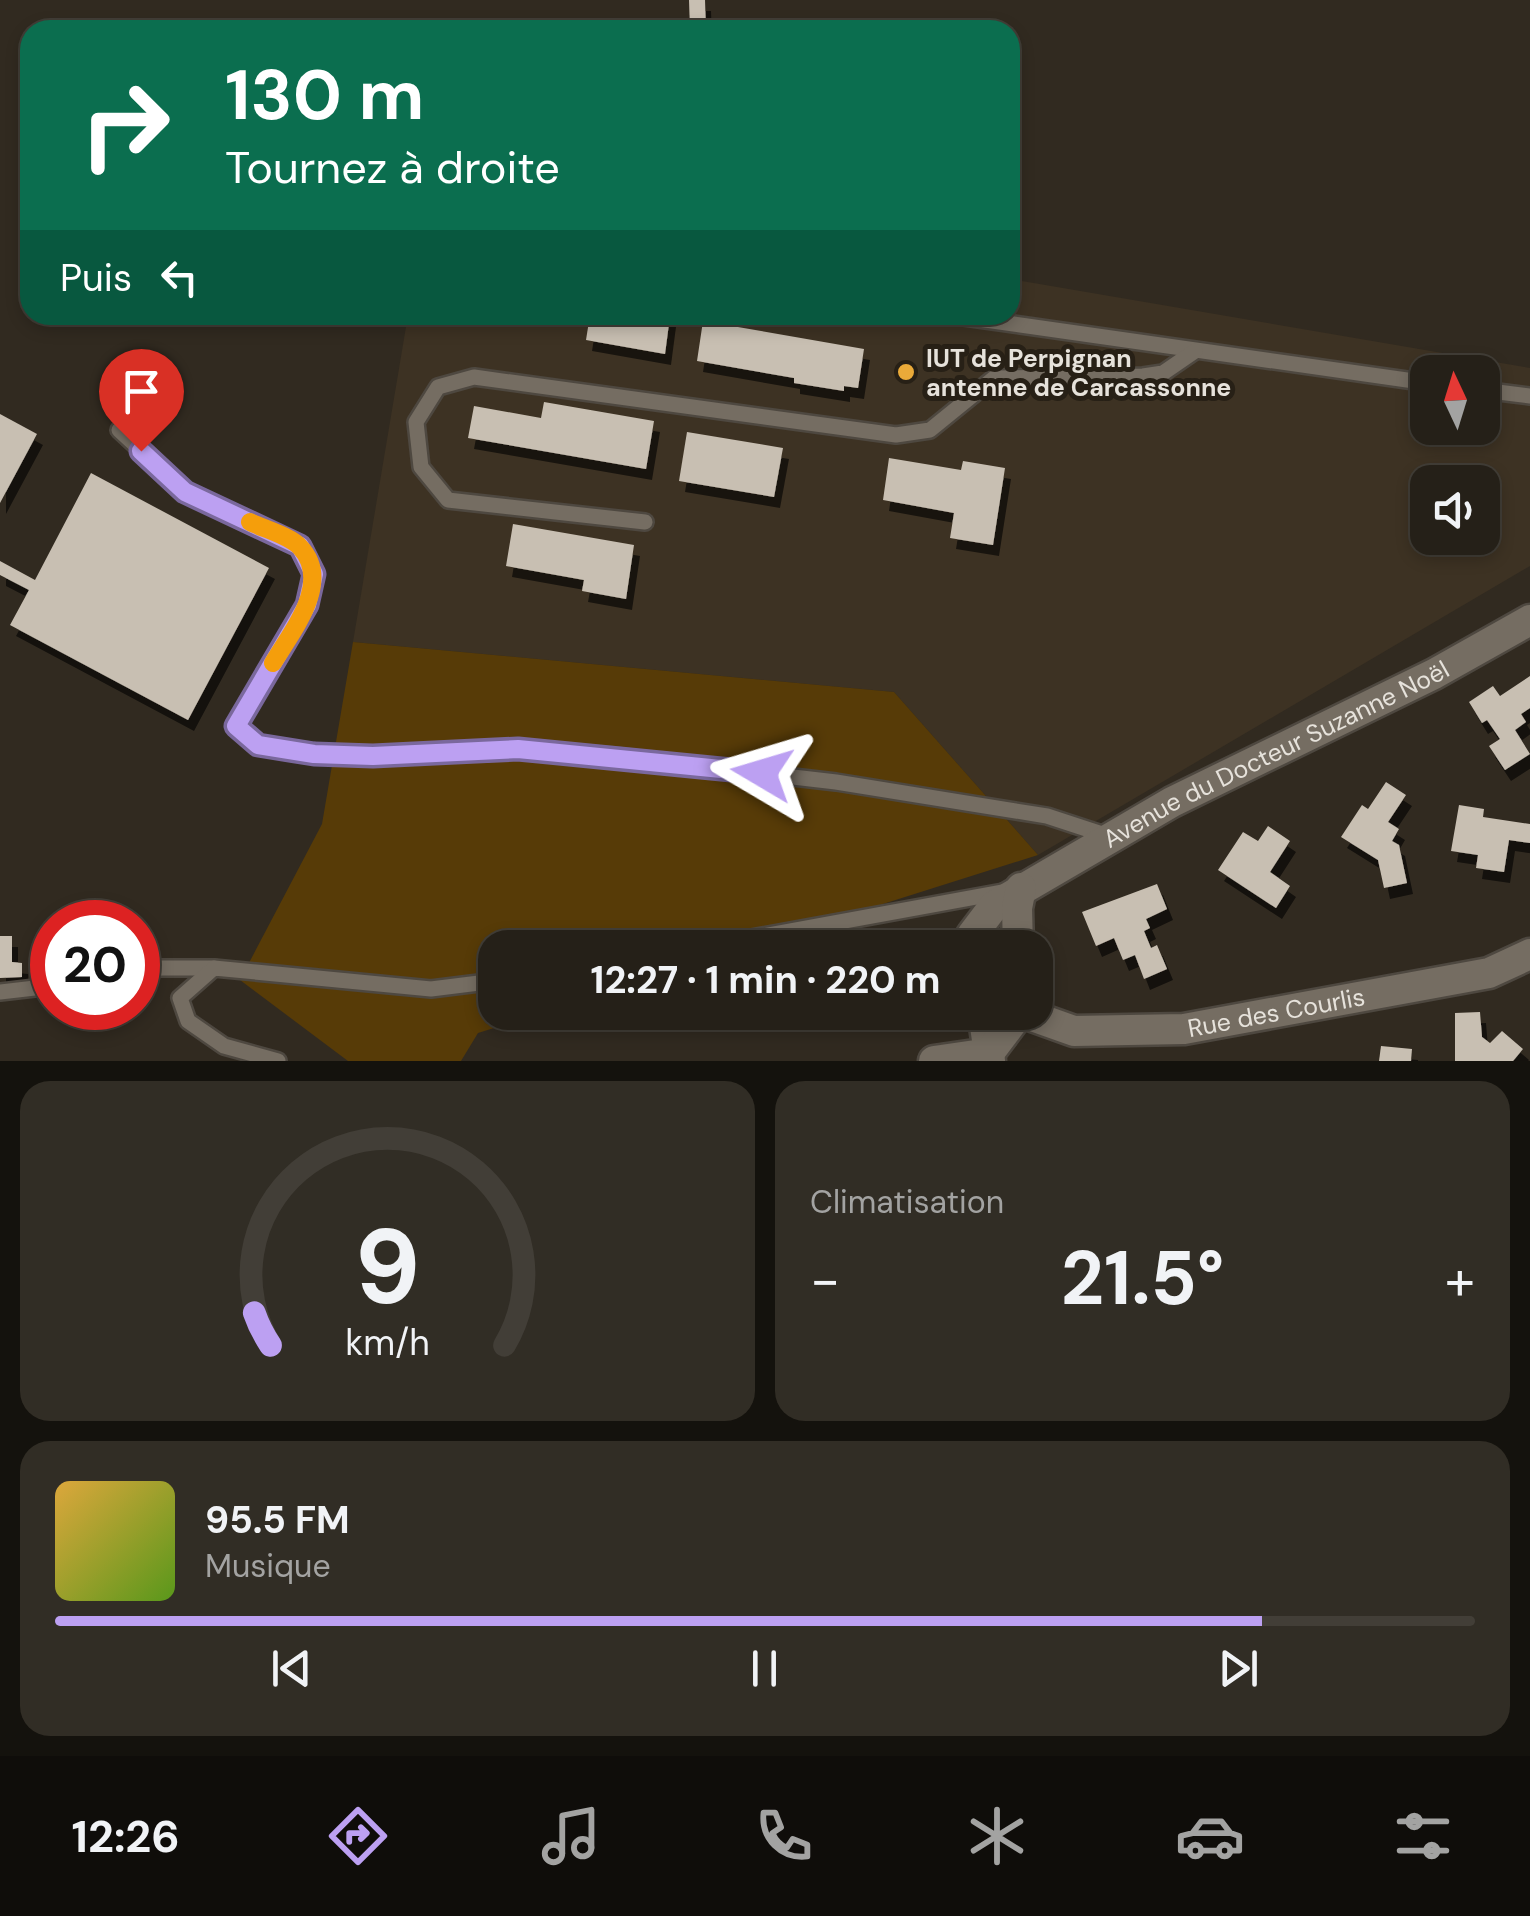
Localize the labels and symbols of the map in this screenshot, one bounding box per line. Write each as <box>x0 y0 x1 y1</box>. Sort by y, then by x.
place label: IUT de Perpignan antenne de Carcassonne <box>926 342 1231 404</box>
pin <box>99 349 184 452</box>
north arrow <box>1410 355 1500 445</box>
marker: IUT de Perpignan antenne de Carcassonne <box>895 361 917 383</box>
street label: Avenue du Docteur Suzanne Noël <box>1097 653 1455 856</box>
position arrow <box>710 721 814 825</box>
speed limit sign: 20 <box>30 900 160 1030</box>
street label: Rue des Courlis <box>1185 980 1368 1045</box>

